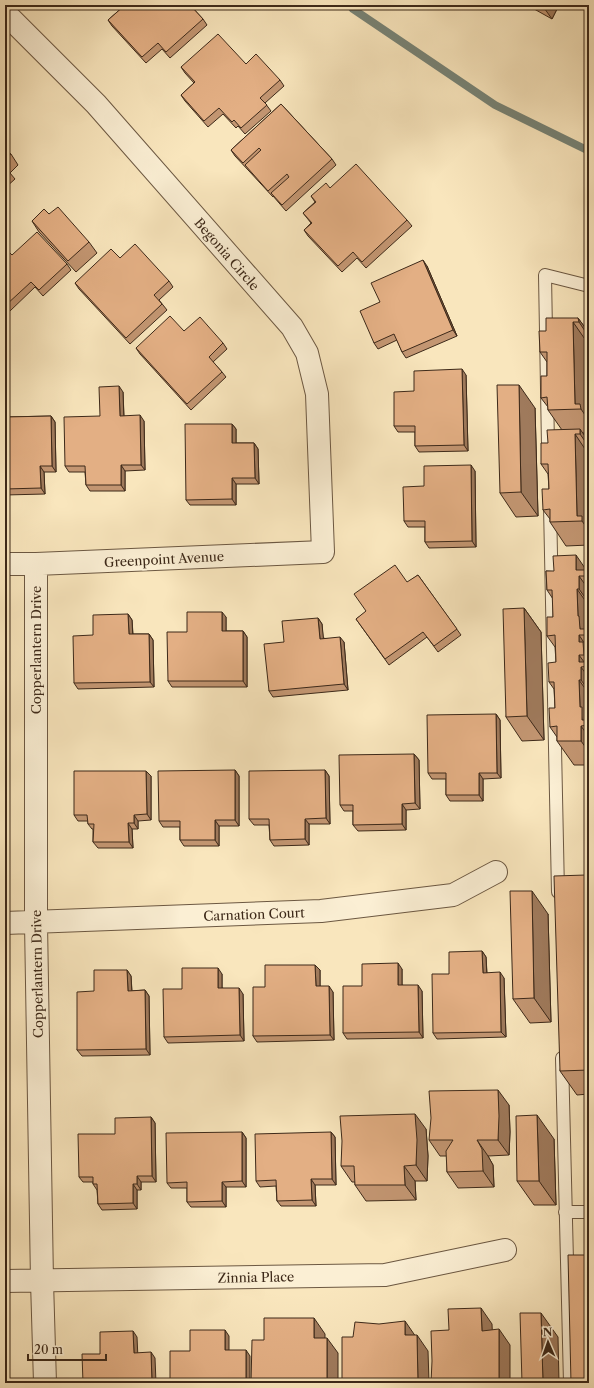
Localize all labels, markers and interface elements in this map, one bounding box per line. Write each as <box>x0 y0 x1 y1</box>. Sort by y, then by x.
street label: Begonia Circle <box>191 215 263 293</box>
street label: Greenpoint Avenue <box>104 548 224 570</box>
street label: Copperlantern Drive <box>28 586 44 714</box>
street label: Carnation Court <box>203 904 305 924</box>
street label: Copperlantern Drive <box>28 910 46 1038</box>
street label: Zinnia Place <box>218 1268 294 1286</box>
north arrow <box>528 1322 568 1362</box>
text: N <box>543 1325 553 1339</box>
scale bar <box>28 1336 106 1362</box>
text: 20 m <box>34 1342 63 1357</box>

